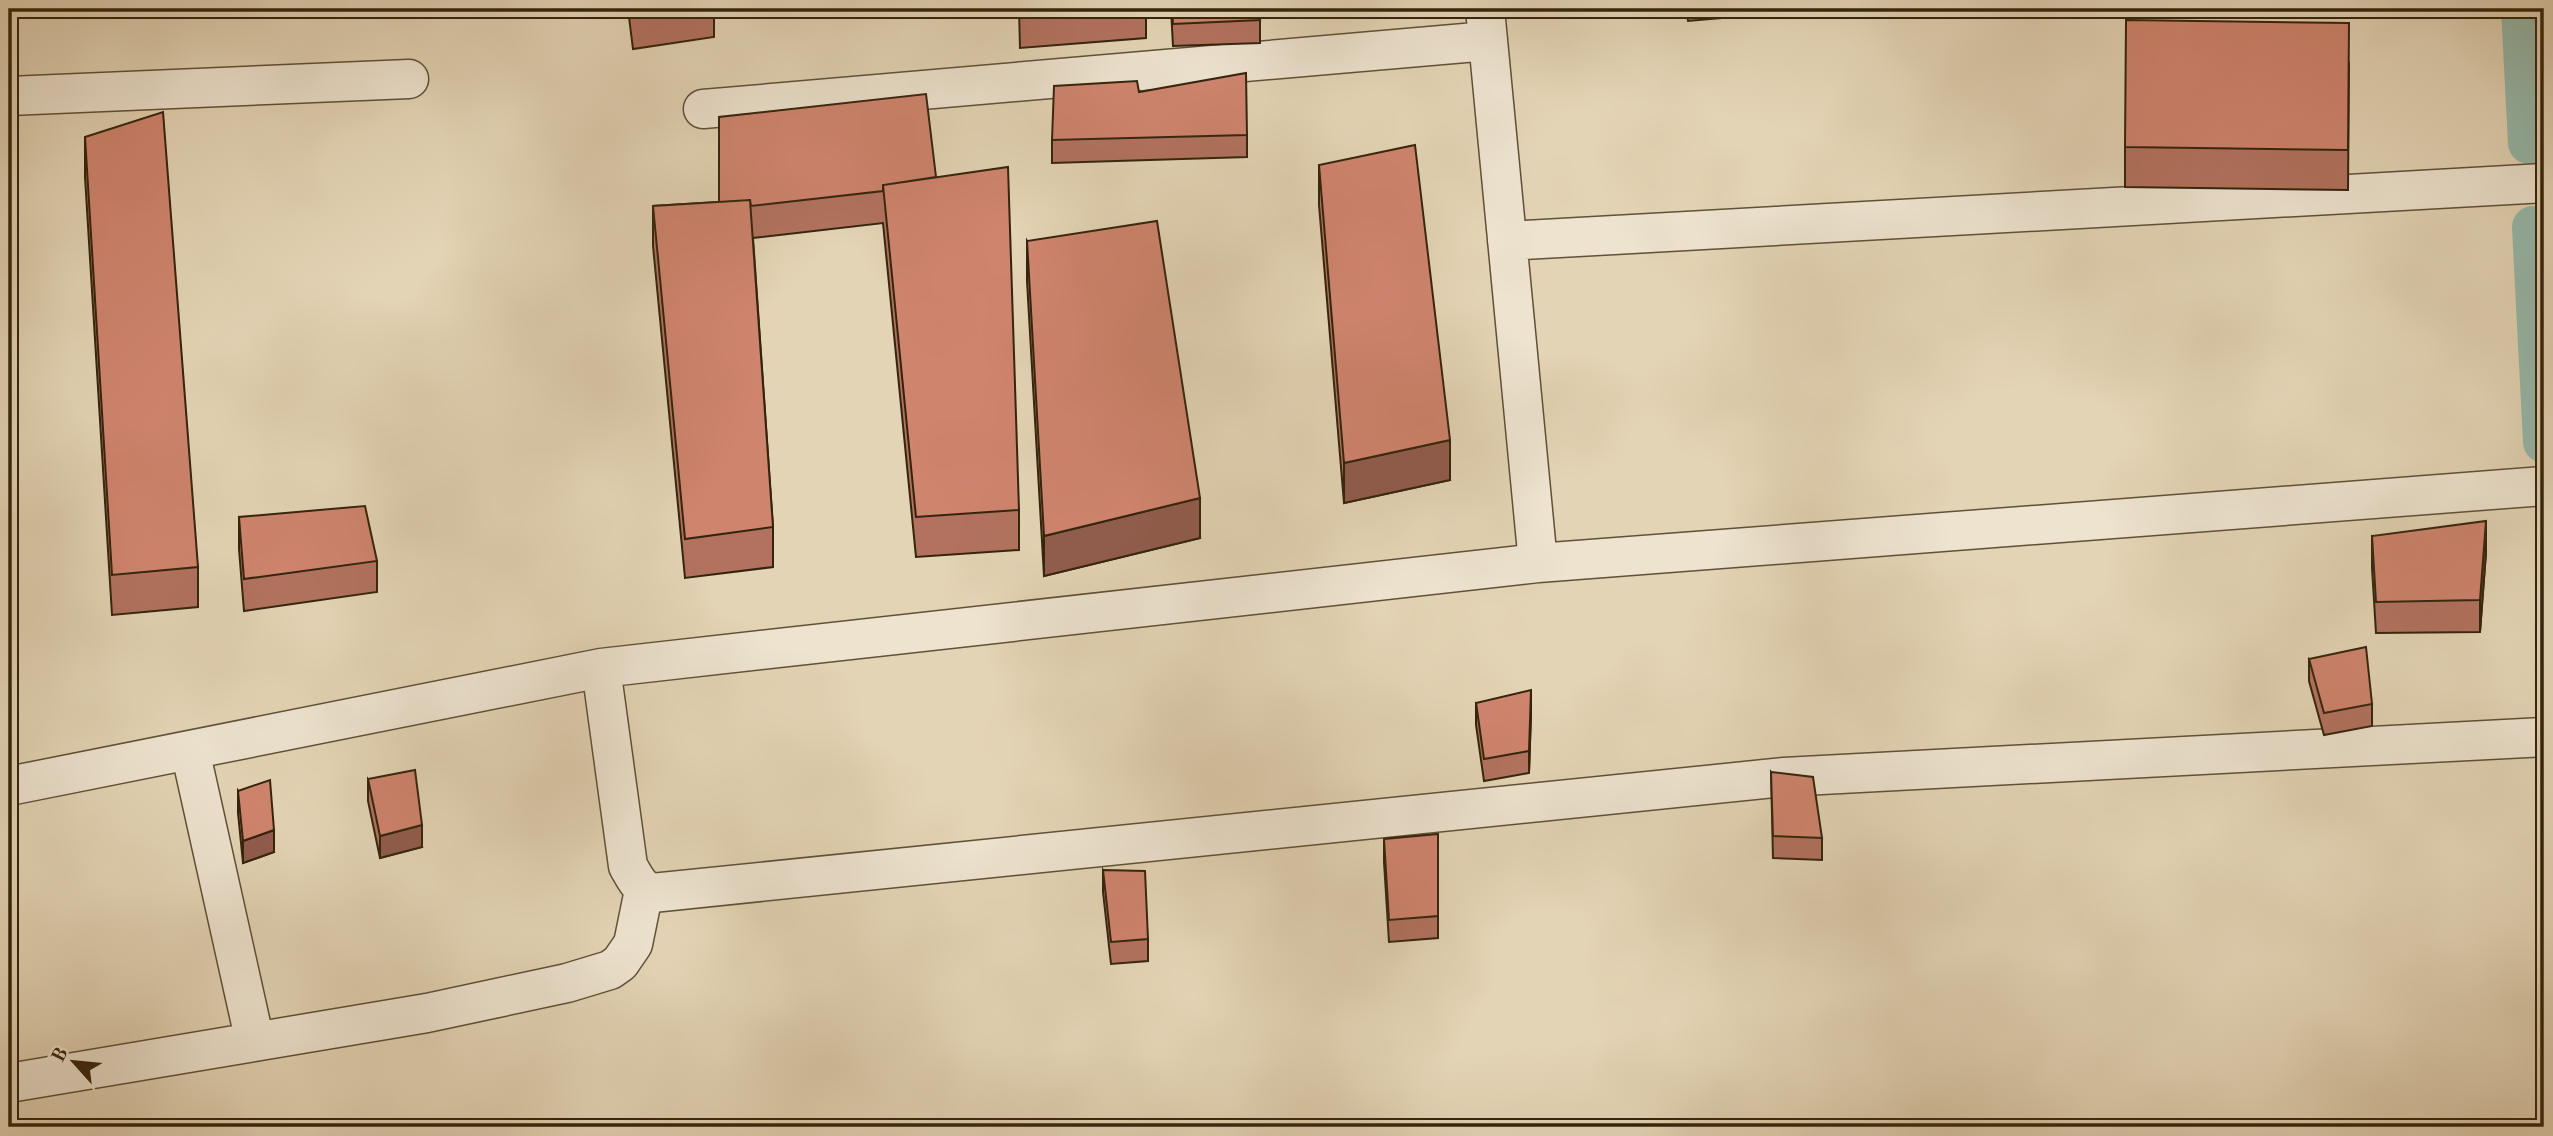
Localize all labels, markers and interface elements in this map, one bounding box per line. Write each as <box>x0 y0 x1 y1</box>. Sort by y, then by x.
north arrow <box>38 1028 108 1098</box>
text: B <box>50 1045 73 1066</box>

